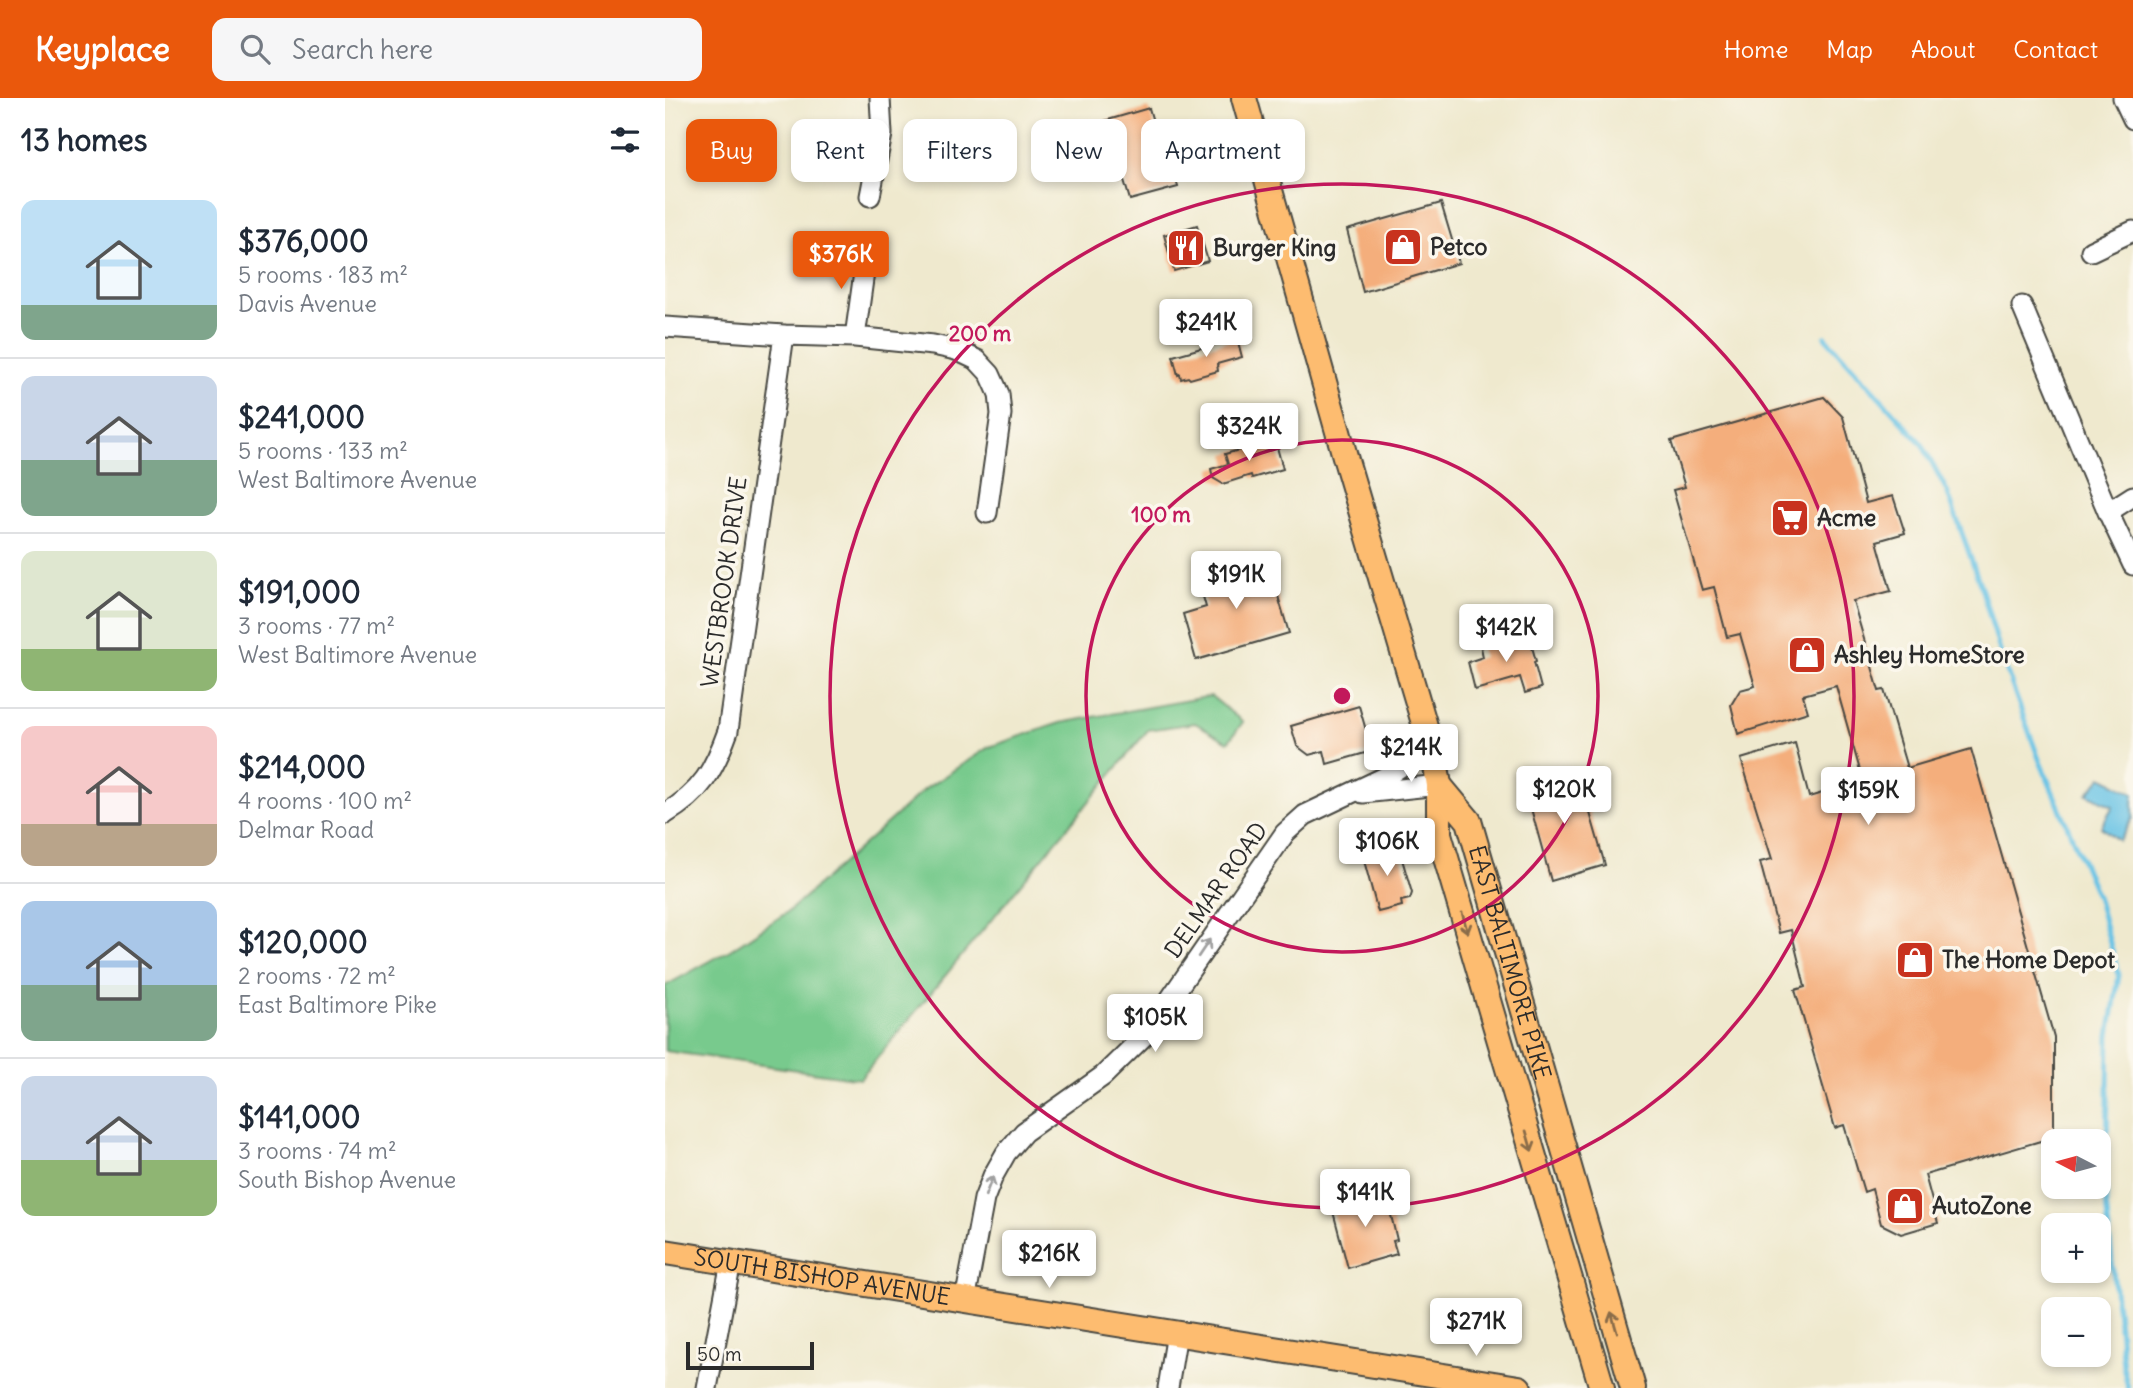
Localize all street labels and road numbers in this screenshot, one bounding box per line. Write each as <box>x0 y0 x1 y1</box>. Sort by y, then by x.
street label: WESTBROOK DRIVE <box>694 475 753 689</box>
street label: DELMAR ROAD <box>1158 816 1273 963</box>
street label: EAST BALTIMORE PIKE <box>1463 842 1558 1083</box>
street label: SOUTH BISHOP AVENUE <box>692 1242 952 1311</box>

